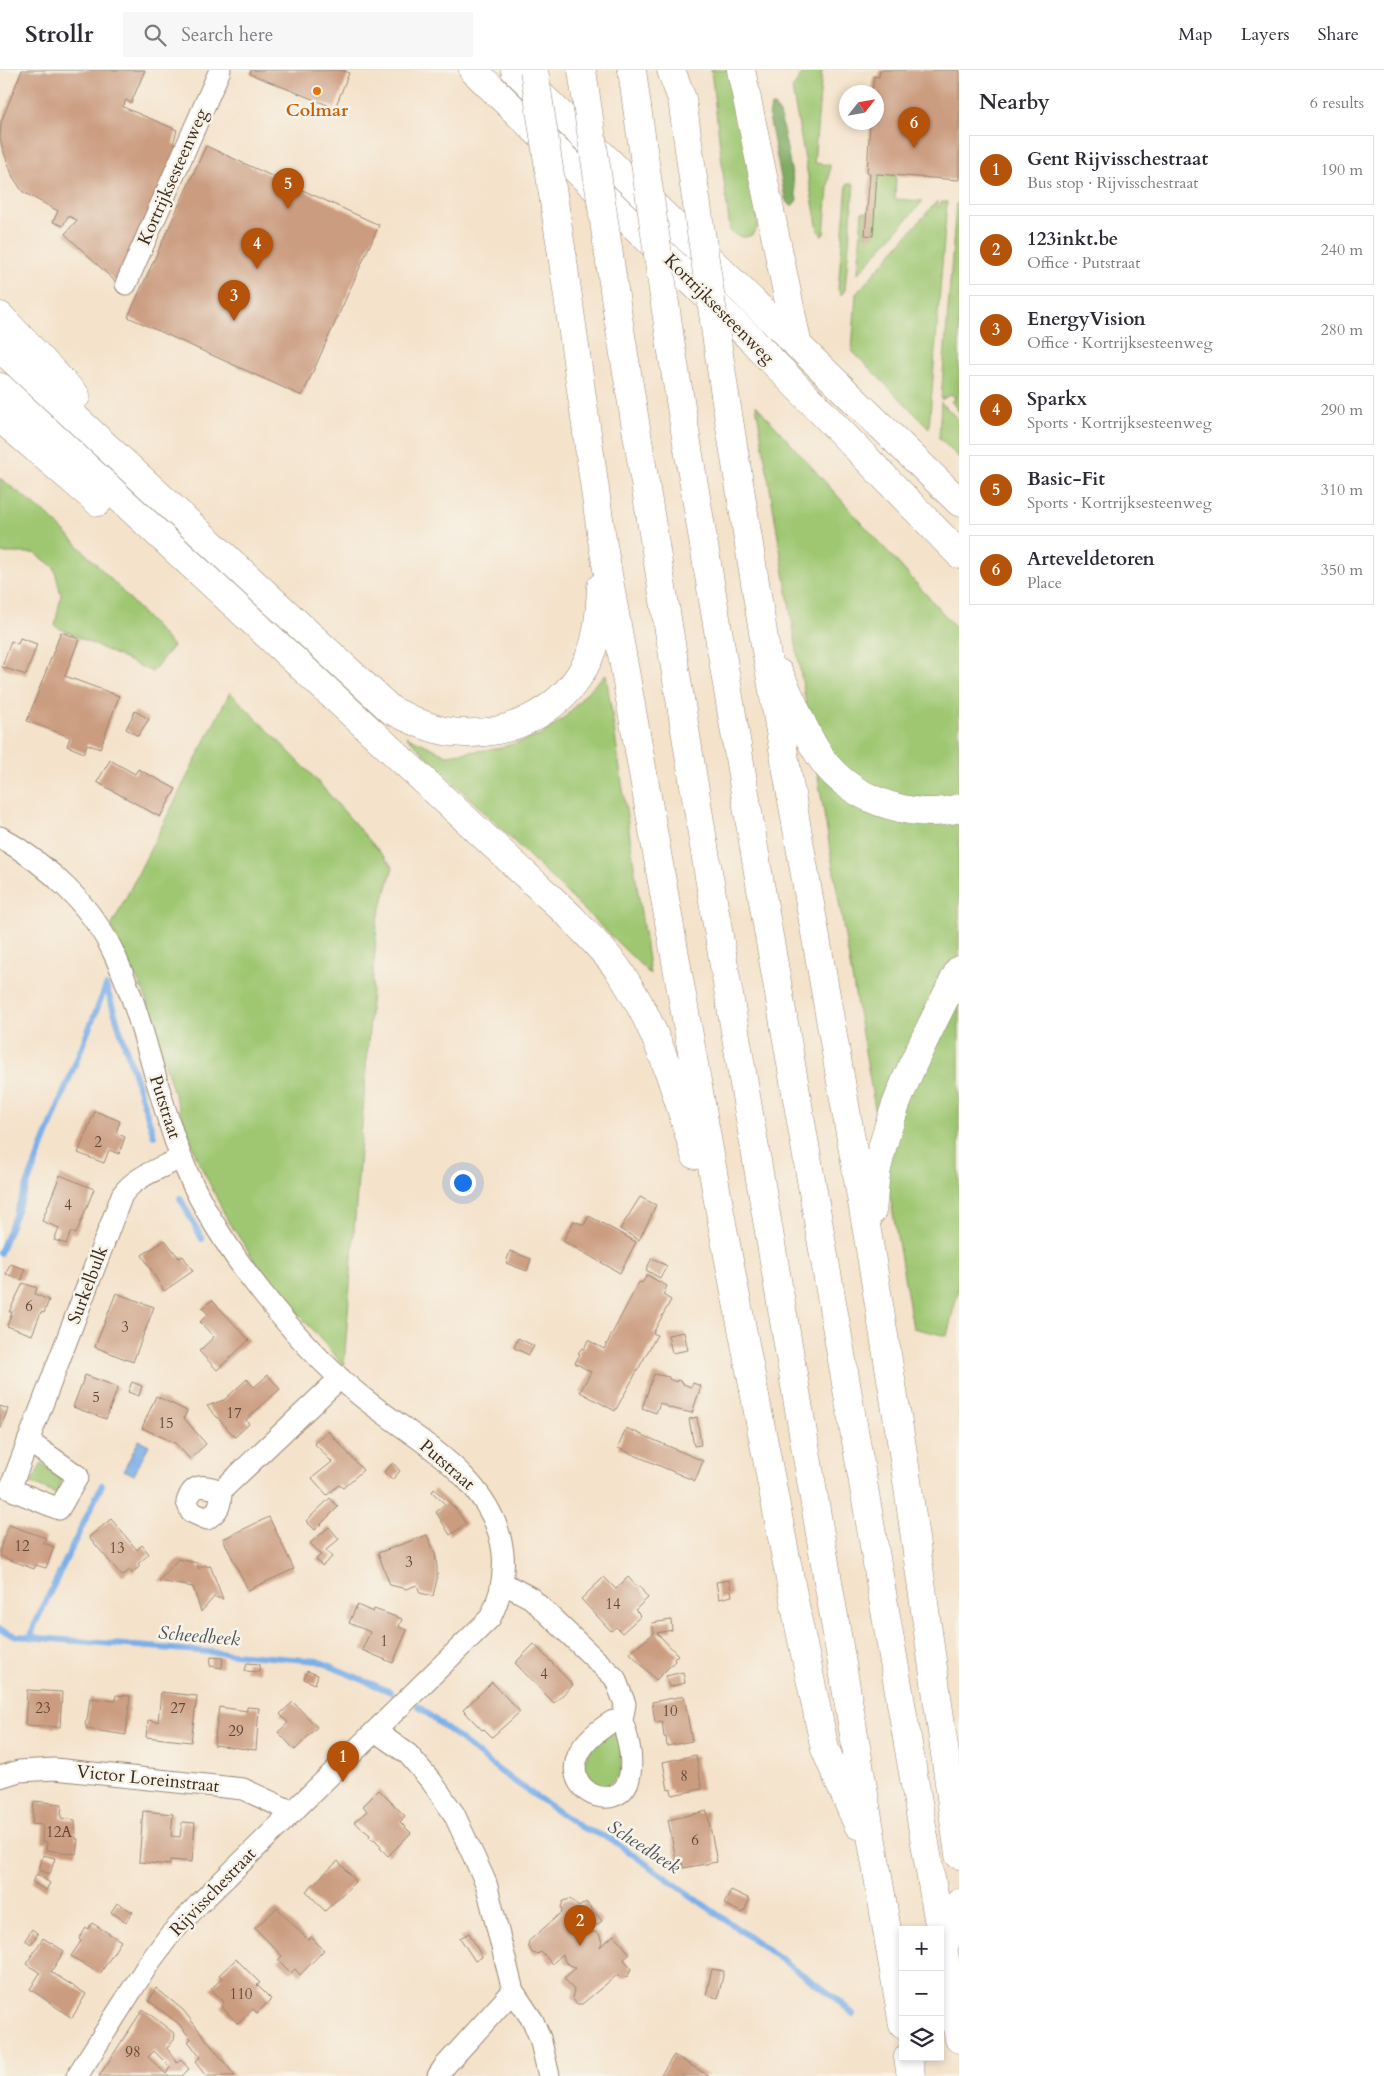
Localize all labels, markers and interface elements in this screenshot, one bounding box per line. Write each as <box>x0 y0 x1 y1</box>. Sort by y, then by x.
search box <box>123 12 473 57</box>
text: Strollr <box>25 18 93 51</box>
icon: search <box>141 21 169 49</box>
text: Search here <box>181 22 273 48</box>
text: Map <box>1178 22 1213 47</box>
text: Layers <box>1241 22 1290 47</box>
text: Share <box>1318 22 1359 47</box>
marker: Colmar <box>311 85 323 97</box>
north arrow <box>839 85 884 130</box>
text: Nearby <box>979 88 1050 117</box>
text: 6 results <box>1310 92 1364 114</box>
place label: Colmar <box>286 98 349 123</box>
street label: Kortrijksesteenweg <box>132 104 215 249</box>
pin: 6 <box>898 107 930 148</box>
text: Gent Rijvisschestraat <box>1027 146 1208 172</box>
text: 1 <box>992 159 1000 181</box>
text: 190 m <box>1321 159 1363 181</box>
pin: 5 <box>272 168 304 209</box>
text: Bus stop · Rijvisschestraat <box>1027 172 1198 194</box>
text: 123inkt.be <box>1027 226 1118 252</box>
pin: 4 <box>241 228 273 269</box>
text: 2 <box>992 239 1000 261</box>
text: 240 m <box>1321 239 1363 261</box>
street label: Kortrijksesteenweg <box>658 248 780 370</box>
text: Office · Putstraat <box>1027 252 1140 274</box>
pin: 3 <box>218 280 250 321</box>
text: EnergyVision <box>1027 306 1146 332</box>
text: 3 <box>992 319 1000 341</box>
text: 280 m <box>1321 319 1363 341</box>
text: Office · Kortrijksesteenweg <box>1027 332 1212 354</box>
text: Sparkx <box>1027 386 1087 412</box>
text: 4 <box>992 399 1000 421</box>
text: 290 m <box>1321 399 1363 421</box>
text: Sports · Kortrijksesteenweg <box>1027 412 1212 434</box>
text: Basic-Fit <box>1027 466 1105 492</box>
text: 5 <box>992 479 1000 501</box>
text: 310 m <box>1321 479 1363 501</box>
text: Sports · Kortrijksesteenweg <box>1027 492 1212 514</box>
text: Arteveldetoren <box>1027 546 1155 572</box>
text: 6 <box>992 559 1000 581</box>
text: 350 m <box>1321 559 1363 581</box>
text: Place <box>1027 572 1062 594</box>
street label: Putstraat <box>143 1072 187 1142</box>
house number: 2 <box>94 1132 102 1152</box>
your location <box>450 1170 476 1196</box>
house number: 4 <box>64 1195 72 1215</box>
street label: Surkelbulk <box>62 1242 114 1328</box>
house number: 6 <box>25 1296 33 1316</box>
house number: 3 <box>121 1317 129 1337</box>
house number: 5 <box>92 1387 100 1407</box>
house number: 17 <box>226 1403 242 1423</box>
house number: 15 <box>158 1413 174 1433</box>
street label: Putstraat <box>414 1434 480 1496</box>
house number: 12 <box>14 1536 30 1556</box>
house number: 13 <box>109 1538 125 1558</box>
house number: 3 <box>405 1552 413 1572</box>
house number: 14 <box>605 1594 621 1614</box>
water label: Scheedbeek <box>157 1619 242 1653</box>
house number: 1 <box>380 1631 388 1651</box>
house number: 4 <box>540 1664 548 1684</box>
house number: 23 <box>35 1698 51 1718</box>
house number: 27 <box>170 1698 186 1718</box>
house number: 10 <box>662 1701 678 1721</box>
house number: 29 <box>228 1721 244 1741</box>
pin: 1 <box>327 1741 359 1782</box>
street label: Victor Loreinstraat <box>75 1759 221 1799</box>
house number: 8 <box>680 1766 688 1786</box>
water label: Scheedbeek <box>603 1814 686 1881</box>
house number: 12A <box>46 1822 72 1842</box>
house number: 6 <box>691 1830 699 1850</box>
street label: Rijvisschestraat <box>164 1842 262 1942</box>
pin: 2 <box>564 1905 596 1946</box>
map controls <box>899 1926 944 2061</box>
button: + <box>899 1926 944 1971</box>
button: − <box>899 1971 944 2016</box>
house number: 110 <box>229 1984 253 2004</box>
button: layers <box>899 2016 944 2061</box>
house number: 98 <box>125 2042 141 2062</box>

